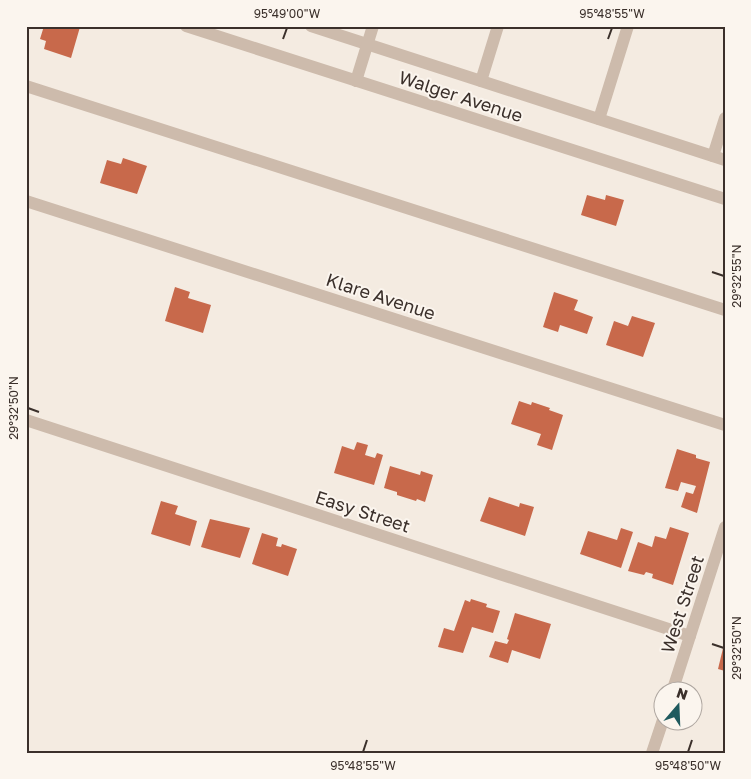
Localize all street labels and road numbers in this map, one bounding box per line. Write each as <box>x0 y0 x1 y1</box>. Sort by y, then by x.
street label: Walger Avenue <box>396 66 526 126</box>
street label: Klare Avenue <box>324 268 438 324</box>
street label: Easy Street <box>313 485 413 537</box>
street label: West Street <box>656 552 708 656</box>

